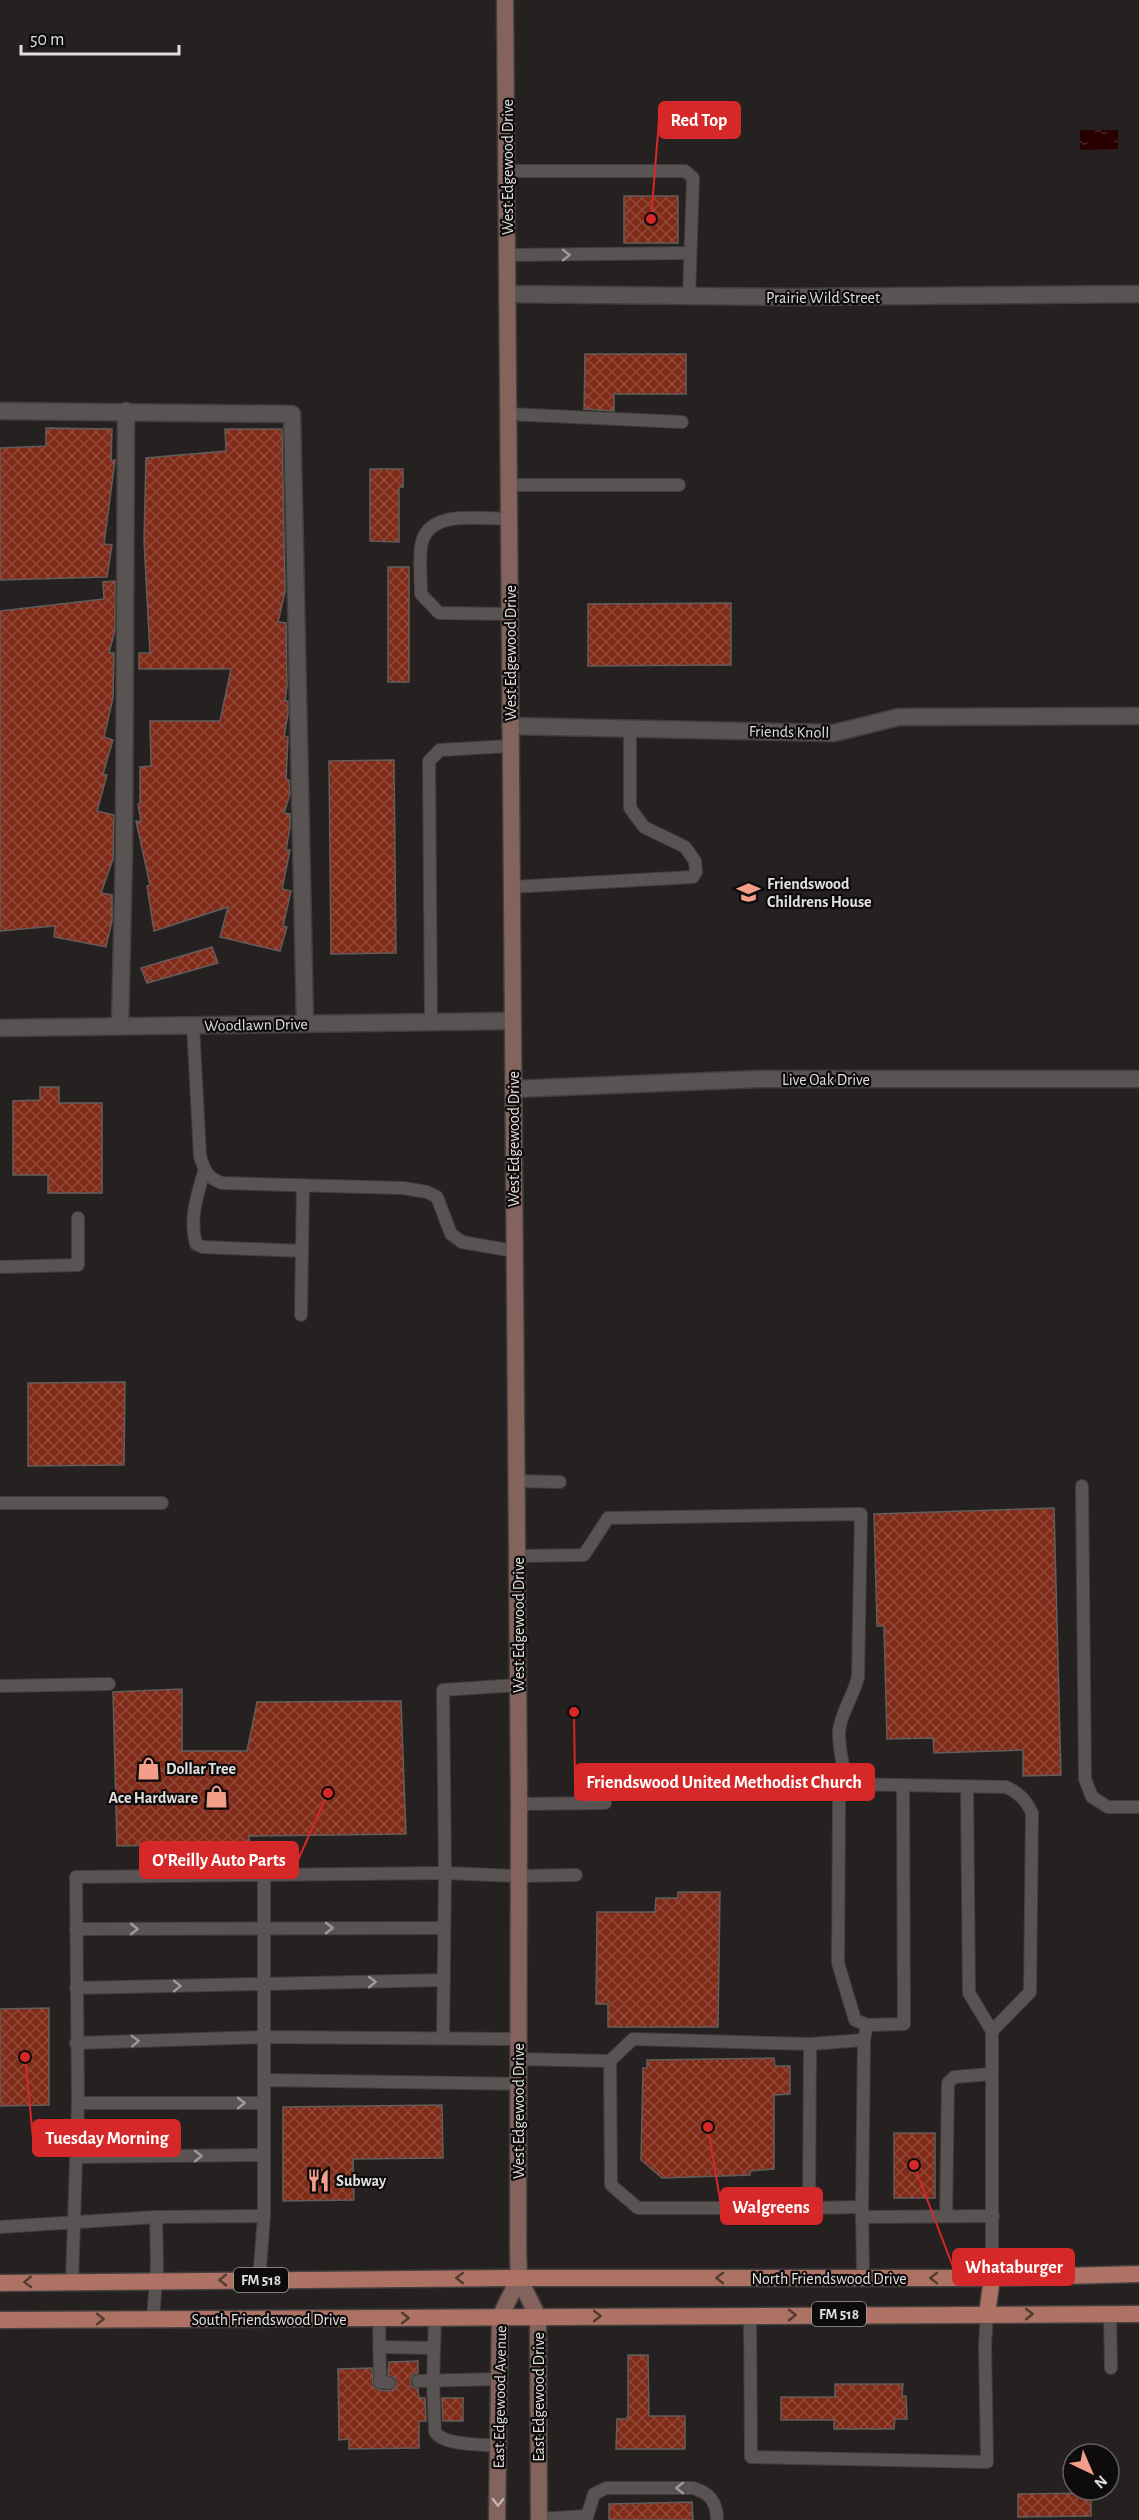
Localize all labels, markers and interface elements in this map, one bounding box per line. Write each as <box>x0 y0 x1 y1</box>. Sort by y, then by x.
scale bar <box>21 18 178 56</box>
text: 50 m <box>30 31 64 49</box>
street label: West Edgewood Drive <box>500 99 516 235</box>
callout: Red Top <box>659 102 740 138</box>
text: Red Top <box>671 112 727 130</box>
one-way arrow <box>561 248 570 261</box>
street label: Prairie Wild Street <box>766 290 880 306</box>
street label: West Edgewood Drive <box>503 585 519 721</box>
street label: Friends Knoll <box>749 723 829 741</box>
place label: Friendswood Childrens House <box>767 876 872 910</box>
school or university icon: Friendswood Childrens House <box>736 879 762 905</box>
street label: Woodlawn Drive <box>204 1016 308 1034</box>
street label: West Edgewood Drive <box>506 1071 522 1207</box>
street label: Live Oak Drive <box>782 1072 870 1088</box>
street label: West Edgewood Drive <box>511 1557 527 1693</box>
shop icon: Dollar Tree <box>135 1755 161 1781</box>
place label: Dollar Tree <box>166 1761 237 1777</box>
callout: Friendswood United Methodist Church <box>575 1764 874 1800</box>
text: Friendswood United Methodist Church <box>586 1774 862 1792</box>
shop icon: Ace Hardware <box>203 1784 229 1810</box>
place label: Ace Hardware <box>108 1790 198 1806</box>
callout: O'Reilly Auto Parts <box>140 1842 298 1878</box>
text: O'Reilly Auto Parts <box>152 1852 286 1870</box>
one-way arrow <box>325 1922 334 1934</box>
one-way arrow <box>130 1923 139 1935</box>
one-way arrow <box>367 1976 376 1988</box>
one-way arrow <box>172 1980 181 1992</box>
one-way arrow <box>130 2035 139 2047</box>
street label: West Edgewood Drive <box>511 2043 527 2179</box>
one-way arrow <box>237 2097 246 2109</box>
callout: Tuesday Morning <box>33 2120 180 2156</box>
text: Tuesday Morning <box>45 2130 170 2148</box>
one-way arrow <box>194 2150 203 2162</box>
restaurant icon: Subway <box>305 2167 331 2193</box>
place label: Subway <box>336 2173 387 2190</box>
callout: Walgreens <box>721 2188 822 2224</box>
text: Walgreens <box>732 2199 810 2217</box>
callout: Whataburger <box>953 2249 1074 2285</box>
text: Whataburger <box>965 2259 1064 2277</box>
road number: FM 518 <box>234 2268 288 2292</box>
street label: North Friendswood Drive <box>751 2271 907 2287</box>
one-way arrow <box>456 2272 465 2284</box>
one-way arrow <box>715 2272 724 2284</box>
one-way arrow <box>929 2272 938 2284</box>
one-way arrow <box>219 2274 228 2286</box>
one-way arrow <box>24 2276 33 2288</box>
road number: FM 518 <box>812 2302 866 2326</box>
one-way arrow <box>1024 2308 1033 2320</box>
one-way arrow <box>787 2309 796 2321</box>
one-way arrow <box>592 2310 601 2322</box>
street label: South Friendswood Drive <box>191 2312 347 2328</box>
one-way arrow <box>400 2312 409 2324</box>
one-way arrow <box>96 2313 105 2325</box>
street label: East Edgewood Avenue <box>491 2325 509 2469</box>
street label: East Edgewood Drive <box>531 2332 547 2462</box>
north arrow <box>1061 2442 1121 2502</box>
text: N <box>1091 2472 1110 2492</box>
one-way arrow <box>675 2482 684 2494</box>
one-way arrow <box>491 2497 504 2506</box>

